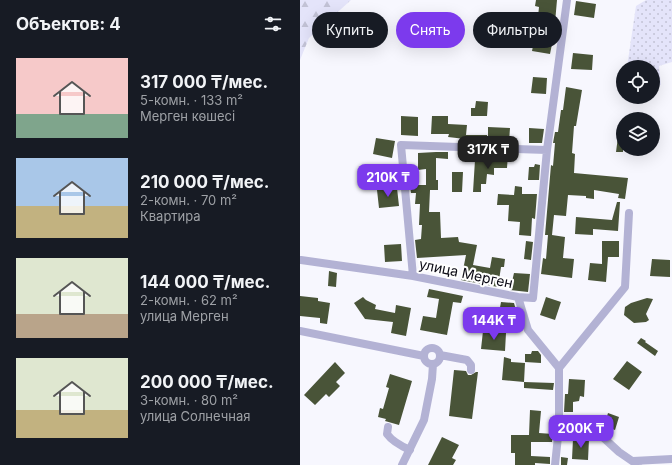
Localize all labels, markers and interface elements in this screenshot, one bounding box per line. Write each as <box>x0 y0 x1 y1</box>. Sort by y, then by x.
chip: Купить <box>312 12 388 48</box>
chip: Снять <box>396 12 465 48</box>
chip: Фильтры <box>473 12 562 48</box>
icon: filters <box>262 13 284 35</box>
text: Объектов: 4 <box>16 14 121 34</box>
map controls <box>616 60 660 156</box>
button: locate <box>616 60 660 104</box>
text: 317 000 ₸/мес. <box>140 72 268 92</box>
icon: home <box>48 74 96 122</box>
text: 5-комн. · 133 m² <box>140 92 243 108</box>
text: Мерген көшесі <box>140 108 235 124</box>
button: layers <box>616 112 660 156</box>
pin: 317K ₸ <box>455 136 521 170</box>
text: 317K ₸ <box>467 141 509 157</box>
pin: 210K ₸ <box>355 164 421 198</box>
text: 210K ₸ <box>366 169 410 185</box>
text: 210 000 ₸/мес. <box>140 172 270 192</box>
icon: home <box>48 174 96 222</box>
text: 2-комн. · 70 m² <box>140 192 237 208</box>
text: Квартира <box>140 208 201 224</box>
street label: улица Мерген <box>418 255 514 291</box>
text: 144 000 ₸/мес. <box>140 272 270 292</box>
icon: home <box>48 274 96 322</box>
text: 2-комн. · 62 m² <box>140 292 238 308</box>
pin: 144K ₸ <box>461 307 527 341</box>
text: улица Мерген <box>140 308 229 324</box>
text: 144K ₸ <box>472 312 516 328</box>
text: 200 000 ₸/мес. <box>140 372 274 392</box>
icon: home <box>48 374 96 422</box>
text: 3-комн. · 80 m² <box>140 392 238 408</box>
text: улица Солнечная <box>140 408 250 424</box>
pin: 200K ₸ <box>548 415 614 449</box>
text: 200K ₸ <box>558 420 604 436</box>

